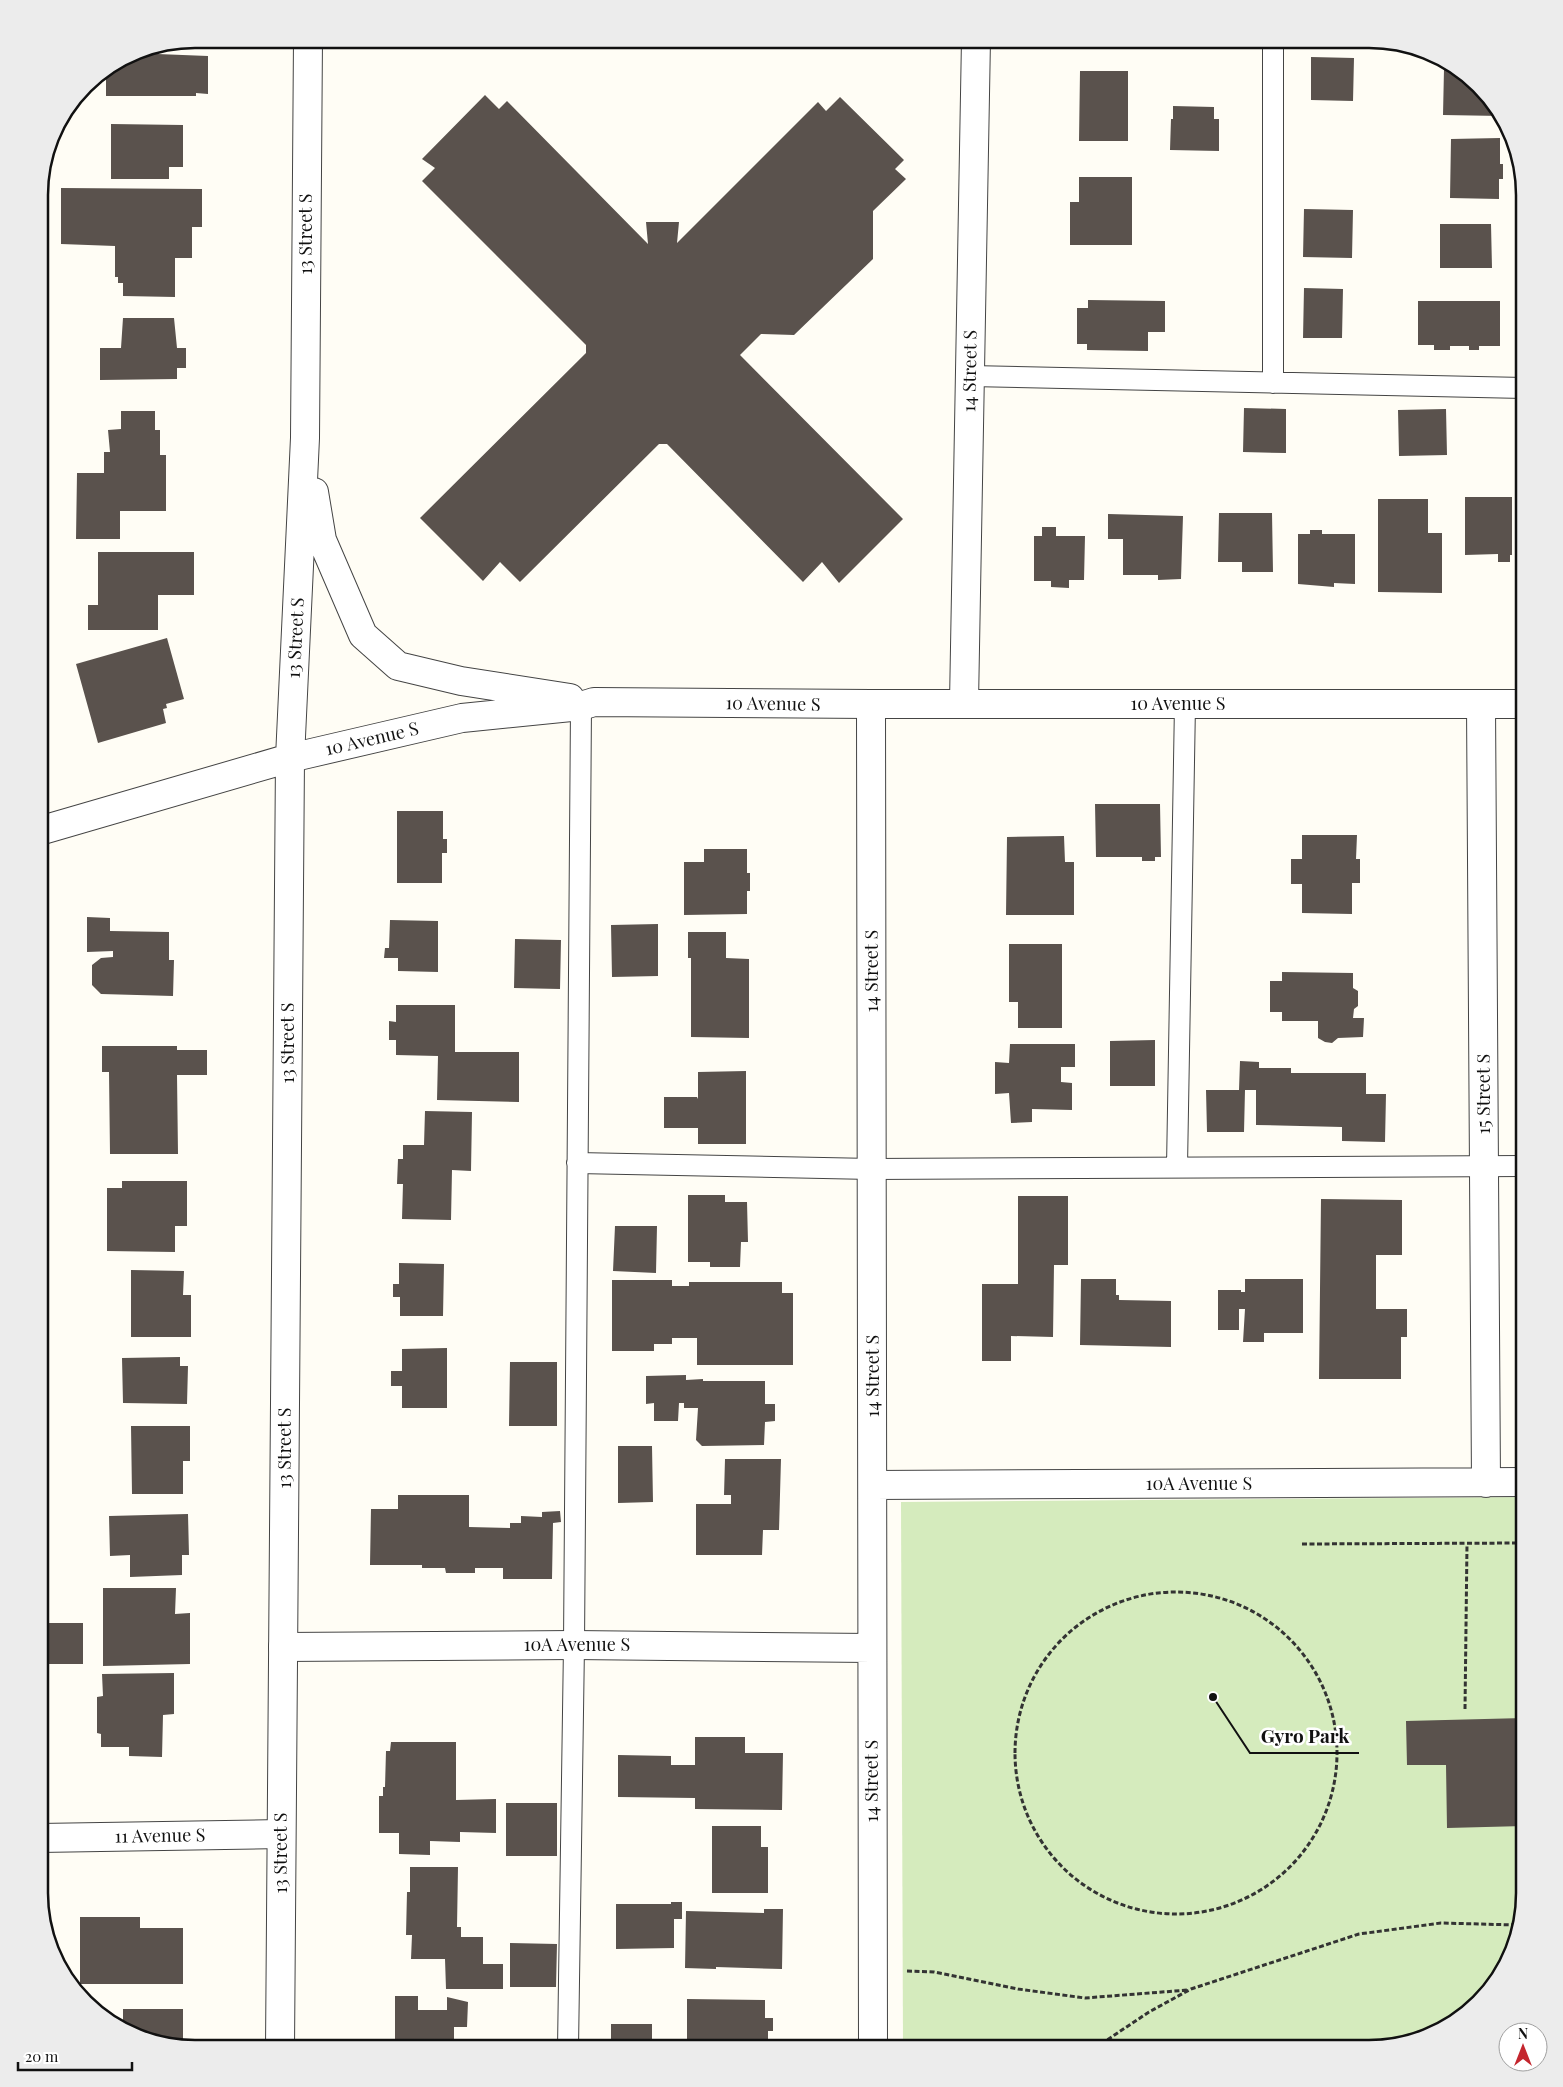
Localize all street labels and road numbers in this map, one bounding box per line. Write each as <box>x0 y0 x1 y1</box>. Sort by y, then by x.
street label: 13 Street S <box>293 193 317 275</box>
street label: 14 Street S <box>956 330 982 412</box>
street label: 13 Street S <box>281 597 309 679</box>
street label: 10 Avenue S <box>725 690 821 716</box>
street label: 10 Avenue S <box>1131 691 1225 715</box>
street label: 10 Avenue S <box>323 716 421 760</box>
street label: 14 Street S <box>859 930 883 1012</box>
street label: 13 Street S <box>275 1002 299 1084</box>
street label: 15 Street S <box>1471 1054 1495 1134</box>
street label: 14 Street S <box>860 1335 884 1417</box>
street label: 13 Street S <box>272 1407 296 1489</box>
street label: 10A Avenue S <box>1146 1471 1252 1495</box>
street label: 10A Avenue S <box>524 1632 630 1656</box>
street label: 14 Street S <box>859 1740 883 1822</box>
street label: 13 Street S <box>268 1812 292 1894</box>
street label: 11 Avenue S <box>114 1822 206 1848</box>

